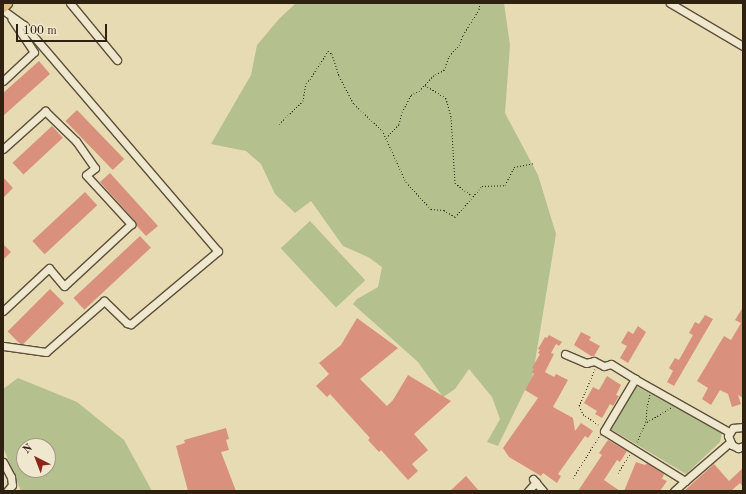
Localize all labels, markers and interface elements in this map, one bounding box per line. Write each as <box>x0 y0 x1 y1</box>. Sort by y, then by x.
scale bar <box>18 16 109 42</box>
text: 100 m <box>23 25 57 37</box>
north arrow <box>16 438 56 478</box>
text: N <box>22 443 35 456</box>

